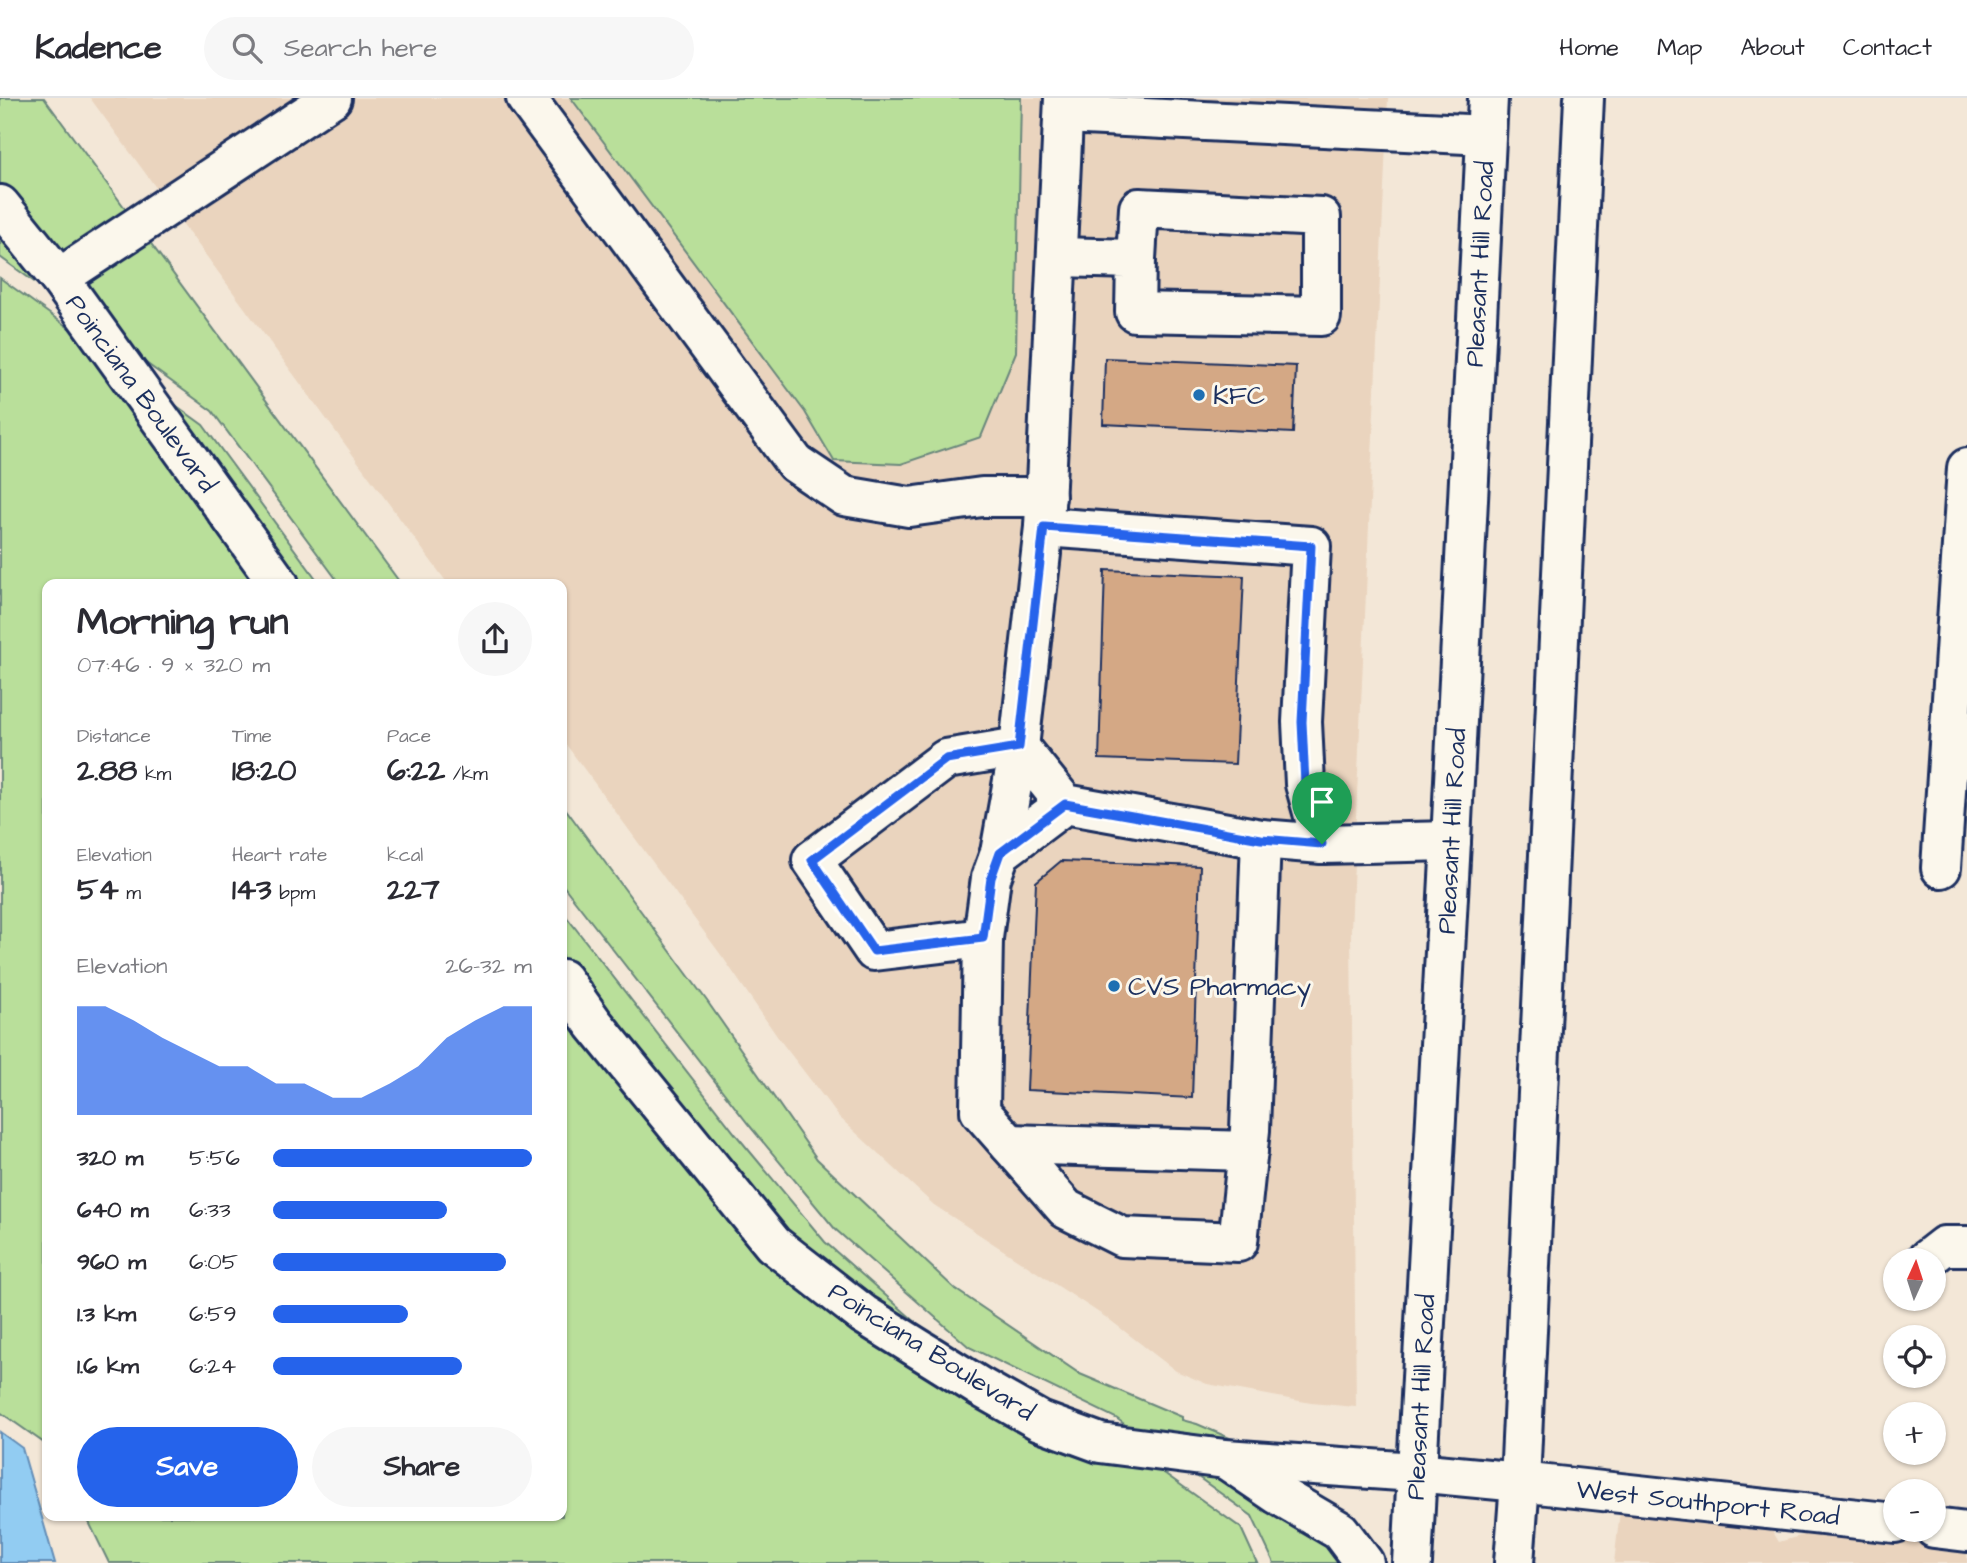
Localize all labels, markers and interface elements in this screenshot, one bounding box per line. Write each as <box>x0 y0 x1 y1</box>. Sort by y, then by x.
search box <box>204 17 694 80</box>
text: Kadence <box>35 25 162 71</box>
icon: search <box>228 29 266 67</box>
text: Search here <box>284 30 437 66</box>
text: Home <box>1559 31 1619 65</box>
text: Map <box>1657 31 1702 65</box>
text: About <box>1740 31 1805 65</box>
text: Contact <box>1843 31 1932 65</box>
street label: Pleasant Hill Road <box>1457 160 1503 368</box>
street label: Poinciana Boulevard <box>57 287 225 500</box>
place label: KFC <box>1213 378 1265 414</box>
marker: KFC <box>1191 387 1207 403</box>
text: Morning run <box>77 597 289 649</box>
button: share <box>458 602 532 676</box>
text: 07:46 · 9 × 320 m <box>77 649 270 681</box>
text: Distance <box>77 723 151 750</box>
text: Time <box>232 723 272 750</box>
text: Pace <box>387 723 431 750</box>
street label: Pleasant Hill Road <box>1429 727 1475 935</box>
text: 2.88 <box>77 750 137 792</box>
text: 18:20 <box>232 750 296 792</box>
text: 6:22 <box>387 750 445 792</box>
text: km <box>137 761 171 788</box>
text: /km <box>445 761 488 788</box>
pin <box>1292 772 1352 844</box>
icon: arrive <box>1303 783 1341 821</box>
text: Elevation <box>77 842 152 869</box>
text: Heart rate <box>232 842 327 869</box>
text: kcal <box>387 842 423 869</box>
text: 54 <box>77 869 119 911</box>
text: 143 <box>232 869 272 911</box>
text: 227 <box>387 869 440 911</box>
text: m <box>119 880 141 907</box>
text: bpm <box>272 880 315 907</box>
text: Elevation <box>77 950 168 982</box>
text: 26–32 m <box>445 950 532 982</box>
place label: CVS Pharmacy <box>1128 969 1311 1007</box>
marker: CVS Pharmacy <box>1106 978 1122 994</box>
text: 320 m <box>77 1142 143 1174</box>
text: 5:56 <box>189 1142 240 1174</box>
text: 640 m <box>77 1194 149 1226</box>
text: 6:33 <box>189 1194 231 1226</box>
text: 960 m <box>77 1246 146 1278</box>
text: 6:05 <box>189 1246 238 1278</box>
north arrow <box>1883 1248 1946 1311</box>
map controls <box>1883 1248 1946 1542</box>
street label: Poinciana Boulevard <box>821 1274 1042 1430</box>
street label: Pleasant Hill Road <box>1398 1293 1444 1501</box>
text: 1.3 km <box>77 1298 136 1330</box>
text: 6:59 <box>189 1298 237 1330</box>
button: locate <box>1883 1325 1946 1388</box>
text: 1.6 km <box>77 1350 139 1382</box>
text: 6:24 <box>189 1350 236 1382</box>
button: + <box>1883 1402 1946 1465</box>
button: Save <box>77 1427 298 1507</box>
button: Share <box>312 1427 532 1507</box>
street label: West Southport Road <box>1574 1471 1841 1535</box>
button: − <box>1883 1479 1946 1542</box>

